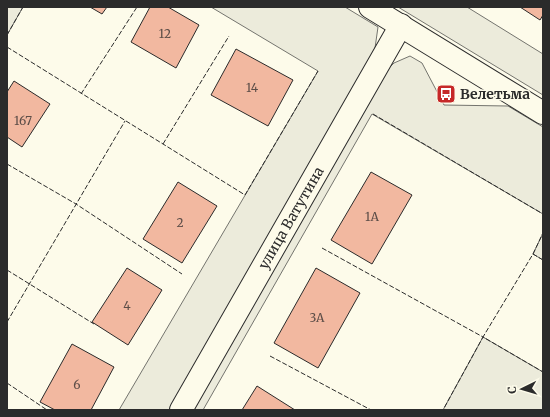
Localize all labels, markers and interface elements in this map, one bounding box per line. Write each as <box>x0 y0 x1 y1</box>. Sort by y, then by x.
house number: 12 <box>159 26 171 41</box>
house number: 14 <box>246 80 259 95</box>
bus stop icon: Велетьма <box>435 83 457 105</box>
place label: Велетьма <box>460 85 530 103</box>
house number: 167 <box>14 113 32 128</box>
street label: улица Ватутина <box>254 163 328 273</box>
house number: 1А <box>365 209 380 224</box>
house number: 2 <box>176 215 184 230</box>
house number: 4 <box>123 298 131 313</box>
house number: 3А <box>309 310 325 325</box>
north arrow <box>502 369 542 409</box>
house number: 6 <box>73 377 81 392</box>
text: С <box>505 386 519 394</box>

